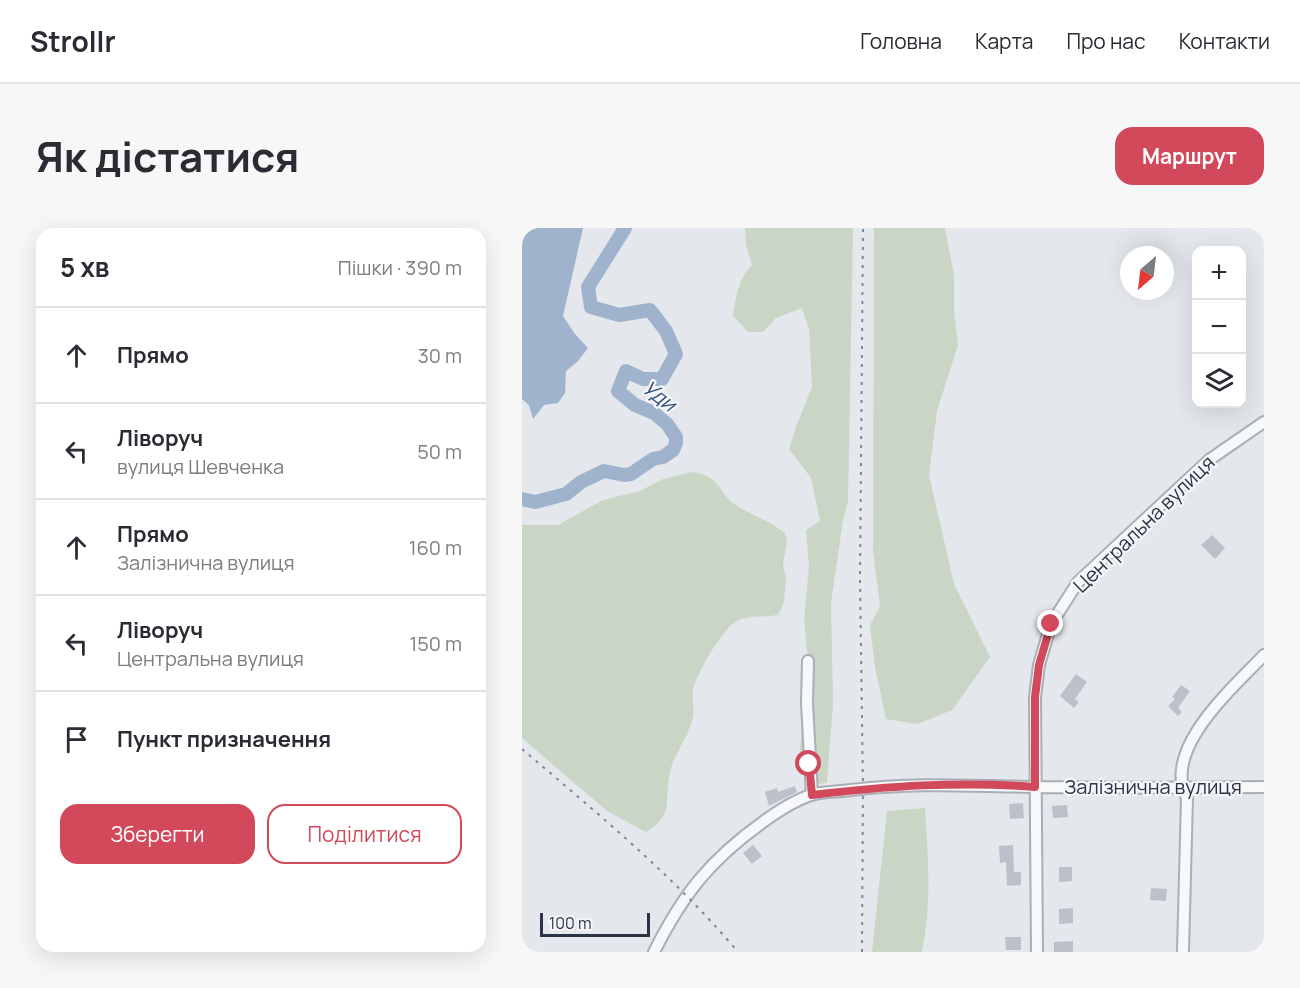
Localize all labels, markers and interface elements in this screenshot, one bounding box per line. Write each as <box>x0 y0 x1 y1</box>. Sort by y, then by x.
text: Strollr <box>30 22 116 60</box>
text: Головна <box>860 27 942 55</box>
text: Карта <box>975 27 1033 55</box>
text: Про нас <box>1066 27 1146 55</box>
text: Контакти <box>1179 27 1270 55</box>
text: Як дістатися <box>36 127 299 185</box>
button: Маршрут <box>1115 127 1264 185</box>
north arrow <box>1120 246 1174 300</box>
map controls <box>1192 246 1246 408</box>
button: + <box>1192 246 1246 300</box>
text: 5 хв <box>60 249 109 285</box>
text: Пішки · 390 m <box>338 254 462 281</box>
button: − <box>1192 300 1246 354</box>
icon: ahead <box>60 339 93 372</box>
text: Прямо <box>117 340 189 370</box>
text: 30 m <box>418 342 462 369</box>
button: layers <box>1192 354 1246 408</box>
water label: Уди <box>637 373 684 418</box>
text: Ліворуч <box>117 423 203 453</box>
icon: left <box>60 435 93 468</box>
text: 50 m <box>417 438 462 465</box>
street label: Центральна вулиця <box>1067 449 1220 598</box>
text: вулиця Шевченка <box>117 453 284 480</box>
text: Прямо <box>117 519 189 549</box>
icon: ahead <box>60 531 93 564</box>
text: 160 m <box>409 534 462 561</box>
text: Залізнична вулиця <box>117 549 295 576</box>
route end <box>1037 610 1063 636</box>
text: Ліворуч <box>117 615 203 645</box>
icon: left <box>60 627 93 660</box>
text: 150 m <box>409 630 462 657</box>
text: Центральна вулиця <box>117 645 304 672</box>
icon: arrive <box>60 723 93 756</box>
text: Пункт призначення <box>117 724 331 754</box>
route start <box>795 750 821 776</box>
street label: Залізнична вулиця <box>1064 773 1242 800</box>
button: Зберегти <box>60 804 255 864</box>
button: Поділитися <box>267 804 462 864</box>
scale bar <box>540 910 650 938</box>
text: 100 m <box>549 912 592 934</box>

